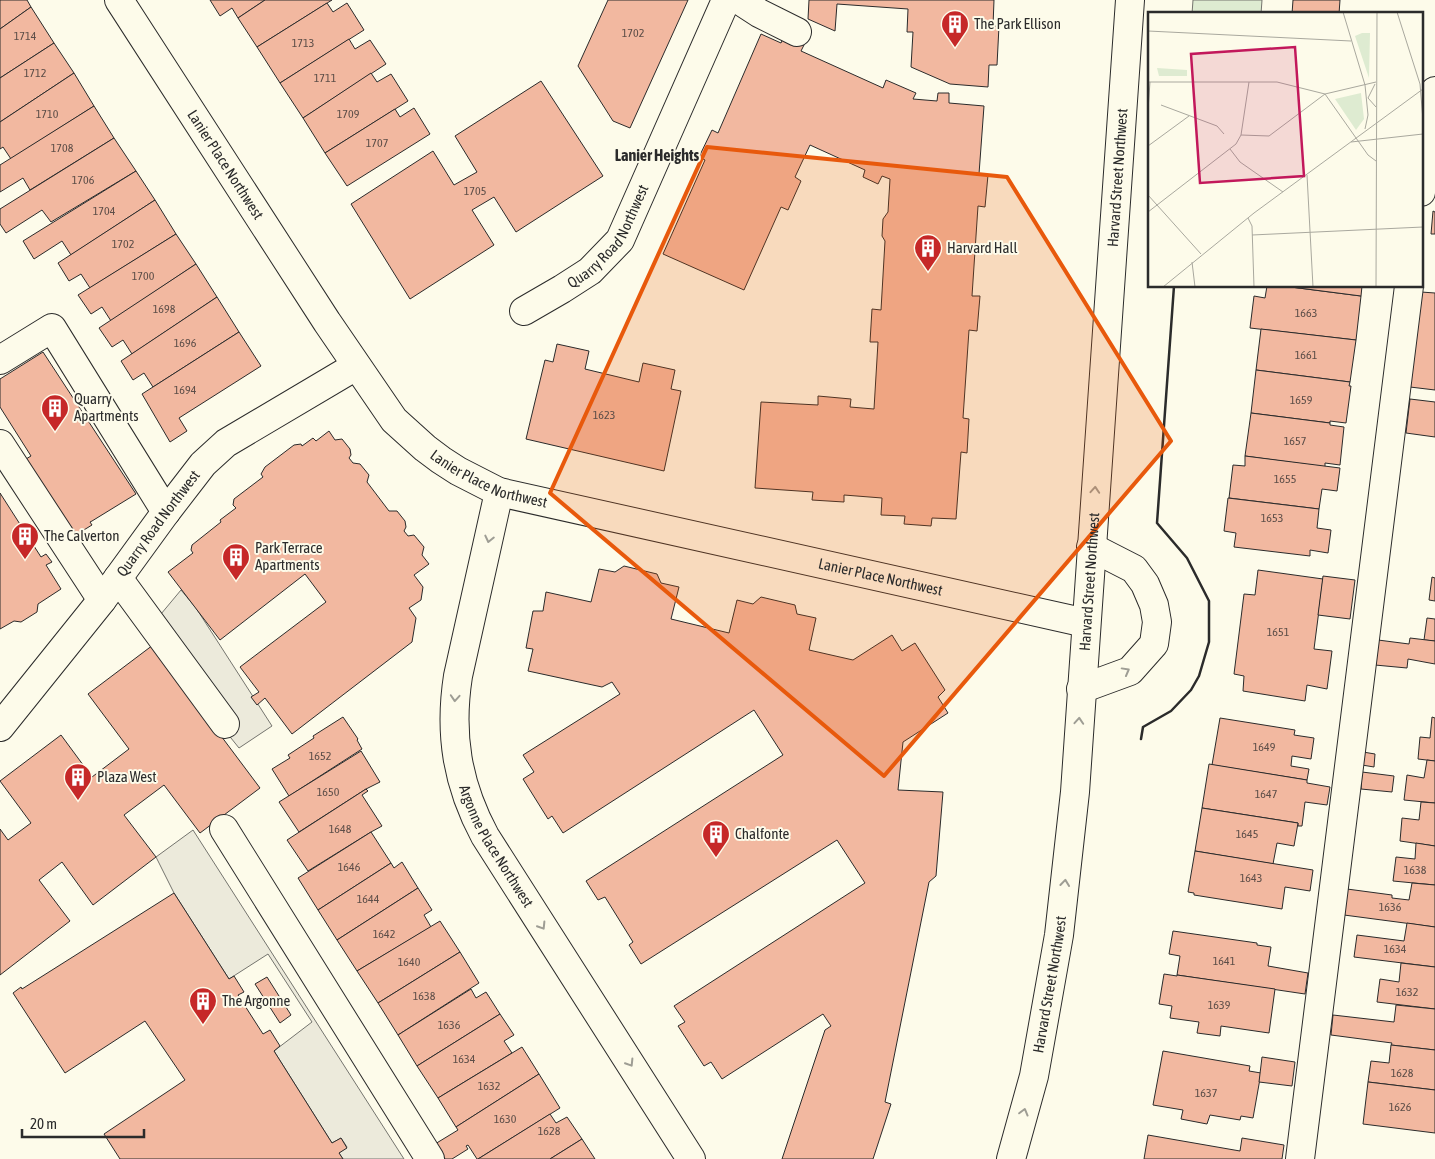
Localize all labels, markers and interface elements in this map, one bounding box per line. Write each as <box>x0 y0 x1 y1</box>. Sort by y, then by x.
building icon: The Park Ellison <box>940 9 970 48</box>
inset map <box>1148 12 1422 288</box>
place label: The Park Ellison <box>974 15 1061 32</box>
house number: 1702 <box>622 26 644 40</box>
house number: 1714 <box>14 29 37 43</box>
house number: 1713 <box>292 36 314 50</box>
house number: 1712 <box>24 66 46 80</box>
house number: 1711 <box>314 71 337 85</box>
house number: 1710 <box>36 107 59 121</box>
street label: Lanier Place Northwest <box>184 107 267 222</box>
house number: 1709 <box>337 107 360 121</box>
street label: Harvard Street Northwest <box>1104 108 1130 248</box>
house number: 1707 <box>366 136 389 150</box>
house number: 1708 <box>51 141 74 155</box>
district label: Lanier Heights <box>615 146 700 164</box>
house number: 1706 <box>72 173 95 187</box>
street label: Quarry Road Northwest <box>564 182 651 291</box>
house number: 1705 <box>464 184 486 198</box>
house number: 1704 <box>93 204 116 218</box>
building icon: Harvard Hall <box>913 233 943 272</box>
house number: 1702 <box>112 237 134 251</box>
place label: Harvard Hall <box>947 239 1017 256</box>
house number: 1700 <box>132 269 155 283</box>
house number: 1698 <box>153 302 176 316</box>
house number: 1663 <box>1295 306 1317 320</box>
house number: 1696 <box>174 336 197 350</box>
house number: 1661 <box>1295 348 1318 362</box>
house number: 1694 <box>174 383 197 397</box>
place label: Quarry Apartments <box>74 390 139 424</box>
building icon: Quarry Apartments <box>40 393 70 432</box>
house number: 1659 <box>1290 393 1313 407</box>
house number: 1623 <box>593 408 615 422</box>
house number: 1657 <box>1284 434 1307 448</box>
street label: Lanier Place Northwest <box>427 446 549 511</box>
street label: Quarry Road Northwest <box>113 467 203 580</box>
house number: 1655 <box>1274 472 1296 486</box>
one-way arrow <box>1090 485 1101 493</box>
house number: 1653 <box>1261 511 1283 525</box>
street label: Harvard Street Northwest <box>1076 512 1102 652</box>
building icon: The Calverton <box>10 521 40 560</box>
place label: The Calverton <box>44 527 120 544</box>
one-way arrow <box>484 535 495 544</box>
place label: Park Terrace Apartments <box>255 539 323 573</box>
building icon: Park Terrace Apartments <box>221 542 251 581</box>
street label: Lanier Place Northwest <box>817 555 944 599</box>
house number: 1651 <box>1267 625 1290 639</box>
one-way arrow <box>1121 667 1130 677</box>
one-way arrow <box>450 694 461 702</box>
one-way arrow <box>1074 717 1085 725</box>
house number: 1649 <box>1253 740 1276 754</box>
house number: 1652 <box>309 749 331 763</box>
building icon: Plaza West <box>63 762 93 801</box>
place label: Plaza West <box>97 768 157 785</box>
street label: Argonne Place Northwest <box>456 783 537 910</box>
house number: 1650 <box>317 785 340 799</box>
house number: 1647 <box>1255 787 1278 801</box>
building icon: Chalfonte <box>701 819 731 858</box>
house number: 1648 <box>329 822 352 836</box>
place label: Chalfonte <box>735 825 790 842</box>
house number: 1645 <box>1236 827 1258 841</box>
house number: 1646 <box>338 860 361 874</box>
house number: 1638 <box>1404 863 1427 877</box>
house number: 1643 <box>1240 871 1262 885</box>
one-way arrow <box>1059 879 1070 887</box>
house number: 1644 <box>357 892 380 906</box>
house number: 1636 <box>1379 900 1402 914</box>
street label: Harvard Street Northwest <box>1029 915 1069 1054</box>
one-way arrow <box>536 920 546 929</box>
house number: 1642 <box>373 927 395 941</box>
house number: 1634 <box>1384 942 1407 956</box>
house number: 1641 <box>1213 954 1236 968</box>
house number: 1640 <box>398 955 421 969</box>
house number: 1632 <box>1396 985 1418 999</box>
building icon: The Argonne <box>188 986 218 1025</box>
house number: 1638 <box>413 989 436 1003</box>
place label: The Argonne <box>222 992 291 1009</box>
house number: 1639 <box>1208 998 1231 1012</box>
house number: 1636 <box>438 1018 461 1032</box>
house number: 1634 <box>453 1052 476 1066</box>
one-way arrow <box>623 1057 633 1066</box>
house number: 1628 <box>1391 1066 1414 1080</box>
house number: 1632 <box>478 1079 500 1093</box>
house number: 1637 <box>1195 1086 1218 1100</box>
house number: 1626 <box>1389 1100 1412 1114</box>
scale bar <box>22 1106 145 1138</box>
one-way arrow <box>1018 1108 1029 1116</box>
house number: 1630 <box>494 1112 517 1126</box>
text: 20 m <box>30 1115 57 1132</box>
house number: 1628 <box>538 1124 561 1138</box>

